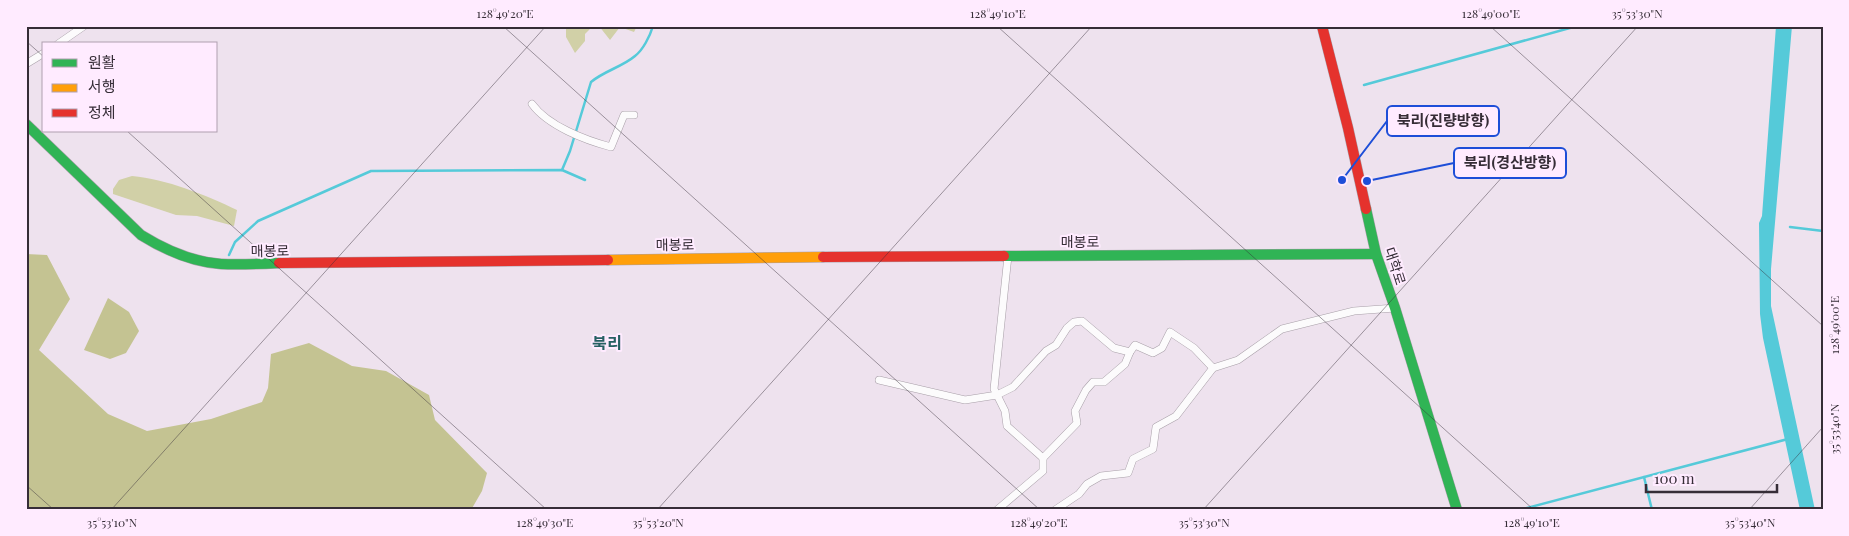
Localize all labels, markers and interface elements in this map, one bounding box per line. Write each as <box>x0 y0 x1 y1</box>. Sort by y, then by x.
text: 128°49'20"E <box>476 5 534 21</box>
text: 128°49'10"E <box>970 5 1026 21</box>
text: 128°49'00"E <box>1462 5 1520 21</box>
text: 35°53'30"N <box>1611 5 1663 21</box>
legend <box>42 42 218 132</box>
text: 원활 <box>88 52 116 72</box>
text: 서행 <box>88 76 116 96</box>
text: 정체 <box>88 102 116 122</box>
callout: 북리(진량방향) <box>1387 106 1499 136</box>
text: 북리(진량방향) <box>1397 110 1489 130</box>
callout: 북리(경산방향) <box>1454 148 1566 178</box>
text: 북리(경산방향) <box>1464 152 1556 172</box>
street label: 매봉로 <box>1061 232 1099 251</box>
street label: 매봉로 <box>656 235 695 254</box>
street label: 매봉로 <box>251 241 290 260</box>
street label: 대학로 <box>1380 245 1411 287</box>
text: 128°49'00"E <box>1826 296 1842 354</box>
district label: 북리 <box>592 332 622 353</box>
text: 35°53'40"N <box>1826 403 1842 454</box>
scale bar <box>1646 461 1778 493</box>
text: 100 m <box>1654 468 1695 488</box>
text: 35°53'10"N <box>87 514 138 530</box>
text: 128°49'30"E <box>517 514 573 530</box>
text: 35°53'20"N <box>632 514 684 530</box>
text: 128°49'20"E <box>1010 514 1068 530</box>
text: 35°53'30"N <box>1178 514 1230 530</box>
text: 128°49'10"E <box>1504 514 1560 530</box>
text: 35°53'40"N <box>1725 514 1776 530</box>

